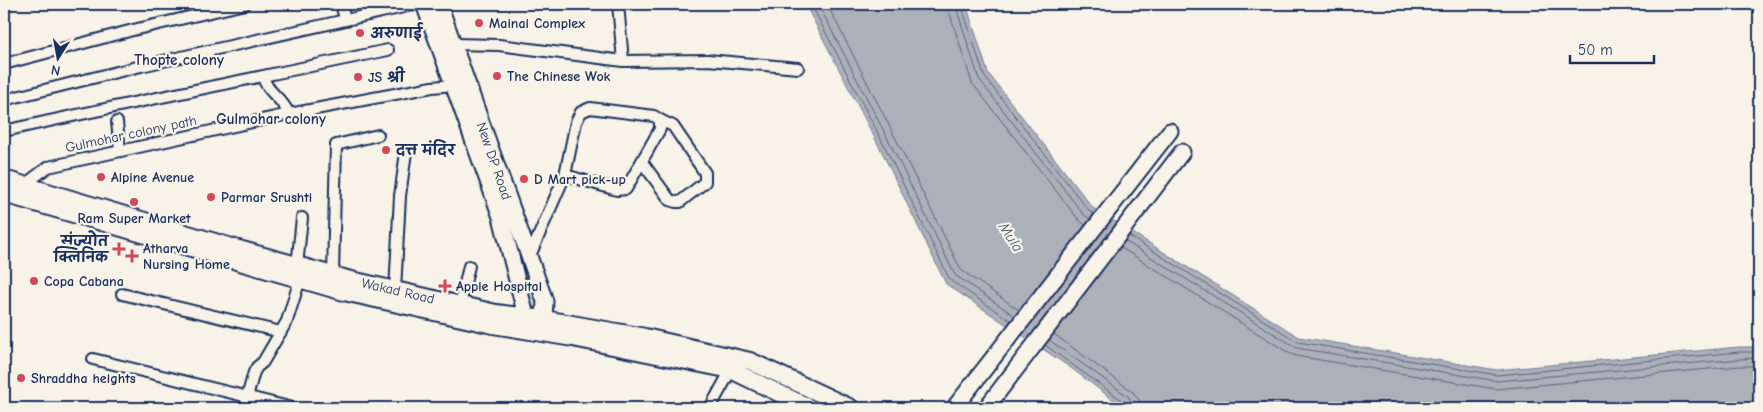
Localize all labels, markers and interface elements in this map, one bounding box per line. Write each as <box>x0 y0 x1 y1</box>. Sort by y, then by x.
place label: Mainai Complex <box>489 15 585 32</box>
marker: Mainai Complex <box>473 17 485 29</box>
place label: अरुणाई <box>370 22 423 42</box>
marker: अरुणाई <box>354 27 366 39</box>
north arrow <box>32 32 82 82</box>
scale bar <box>1570 32 1654 64</box>
text: 50 m <box>1578 41 1613 59</box>
district label: Thopte colony <box>134 51 224 69</box>
text: N <box>50 61 62 79</box>
place label: JS श्री <box>368 66 405 86</box>
place label: The Chinese Wok <box>507 68 611 85</box>
marker: The Chinese Wok <box>491 70 503 82</box>
marker: JS श्री <box>352 71 364 83</box>
district label: Gulmohar colony <box>216 110 326 128</box>
street label: Gulmohar colony path <box>64 112 198 156</box>
street label: New DP Road <box>473 120 515 202</box>
place label: दत्त मंदिर <box>394 139 456 159</box>
marker: दत्त मंदिर <box>380 144 392 156</box>
place label: Alpine Avenue <box>111 169 194 186</box>
marker: Alpine Avenue <box>95 171 107 183</box>
place label: D Mart pick-up <box>534 171 626 188</box>
marker: D Mart pick-up <box>518 173 530 185</box>
place label: Parmar Srushti <box>221 189 312 206</box>
marker: Parmar Srushti <box>205 191 217 203</box>
marker: Ram Super Market <box>128 196 140 208</box>
place label: Ram Super Market <box>77 210 191 227</box>
water label: Mula <box>994 218 1027 255</box>
place label: संज्योत क्लिनिक <box>52 230 110 266</box>
place label: Atharva Nursing Home <box>143 240 230 273</box>
marker: संज्योत क्लिनिक <box>112 242 126 256</box>
marker: Atharva Nursing Home <box>125 249 139 263</box>
place label: Copa Cabana <box>44 273 124 290</box>
street label: Wakad Road <box>360 274 436 308</box>
marker: Copa Cabana <box>28 275 40 287</box>
place label: Apple Hospital <box>456 278 542 295</box>
marker: Apple Hospital <box>438 279 452 293</box>
place label: Shraddha heights <box>31 370 136 387</box>
marker: Shraddha heights <box>15 372 27 384</box>

